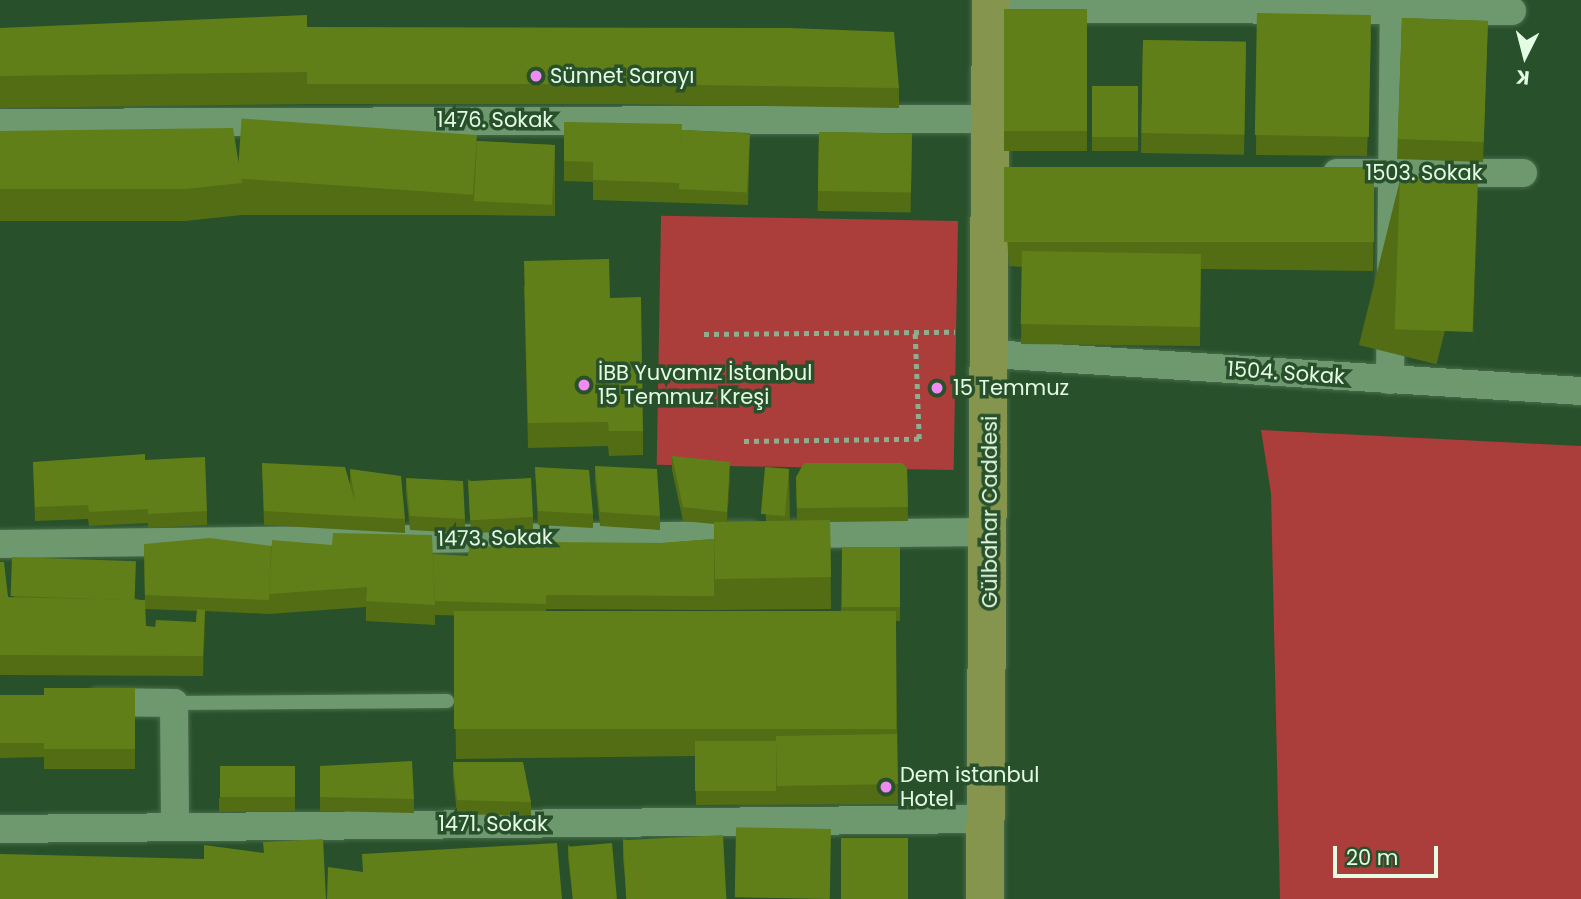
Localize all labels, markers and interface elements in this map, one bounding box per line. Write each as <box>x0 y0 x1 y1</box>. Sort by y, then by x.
north arrow <box>1490 21 1560 91</box>
place label: Sünnet Sarayı <box>550 63 694 89</box>
text: K <box>1515 63 1531 92</box>
marker: Sünnet Sarayı <box>528 68 544 84</box>
street label: 1476. Sokak <box>437 107 553 133</box>
street label: 1503. Sokak <box>1365 160 1483 186</box>
street label: 1504. Sokak <box>1226 356 1346 390</box>
place label: İBB Yuvamız İstanbul 15 Temmuz Kreşi <box>598 360 812 410</box>
place label: 15 Temmuz <box>953 375 1069 401</box>
marker: İBB Yuvamız İstanbul 15 Temmuz Kreşi <box>576 377 592 393</box>
marker: 15 Temmuz <box>927 378 947 398</box>
street label: Gülbahar Caddesi <box>977 416 1003 608</box>
street label: 1473. Sokak <box>437 524 553 552</box>
place label: Dem istanbul Hotel <box>900 762 1039 812</box>
marker: Dem istanbul Hotel <box>878 779 894 795</box>
street label: 1471. Sokak <box>438 811 548 837</box>
scale bar <box>1336 832 1441 876</box>
text: 20 m <box>1346 843 1399 872</box>

